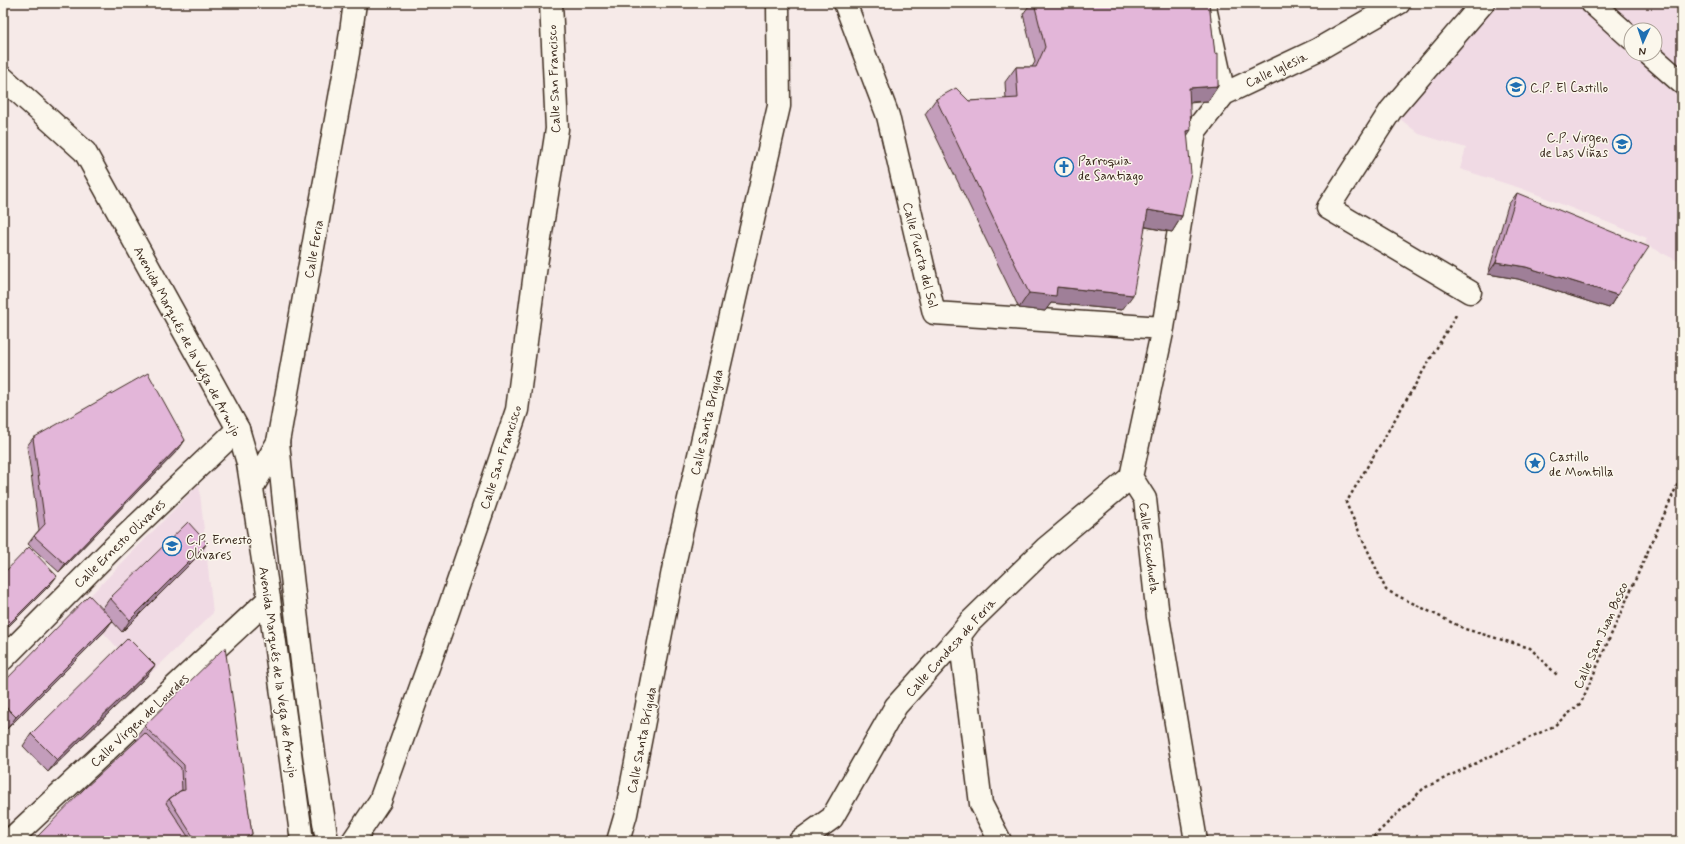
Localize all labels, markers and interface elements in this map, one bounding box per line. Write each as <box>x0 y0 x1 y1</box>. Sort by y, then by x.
north arrow <box>1623 22 1663 62</box>
street label: Calle San Francisco <box>544 24 565 133</box>
text: N <box>1639 44 1647 58</box>
street label: Calle Iglesia <box>1243 49 1311 92</box>
school or university icon: C.P. El Castillo <box>1505 76 1527 98</box>
place label: C.P. El Castillo <box>1530 80 1608 97</box>
place label: C.P. Virgen de Las Viñas <box>1540 130 1608 162</box>
school or university icon: C.P. Virgen de Las Viñas <box>1611 133 1633 155</box>
place label: Parroquia de Santiago <box>1078 153 1143 185</box>
church icon: Parroquia de Santiago <box>1053 156 1075 178</box>
street label: Calle Puerta del Sol <box>898 201 941 310</box>
street label: Calle Feria <box>301 219 328 280</box>
street label: Avenida Marqués de la Vega de Armijo <box>127 244 244 441</box>
street label: Calle Santa Brígida <box>687 368 728 477</box>
street label: Calle San Francisco <box>477 403 526 512</box>
place label: Castillo de Montilla <box>1549 449 1614 481</box>
place icon: Castillo de Montilla <box>1524 452 1546 474</box>
street label: Calle Ernesto Olivares <box>71 496 169 592</box>
street label: Calle Escuchuela <box>1134 501 1163 595</box>
place label: C.P. Ernesto Olivares <box>186 532 252 564</box>
school or university icon: C.P. Ernesto Olivares <box>161 535 183 557</box>
street label: Avenida Marqués de la Vega de Armijo <box>252 565 301 779</box>
street label: Calle San Juan Bosco <box>1570 579 1633 692</box>
street label: Calle Condesa de Feria <box>902 595 1000 701</box>
street label: Calle Virgen de Lourdes <box>87 671 194 772</box>
street label: Calle Santa Brígida <box>624 686 661 795</box>

